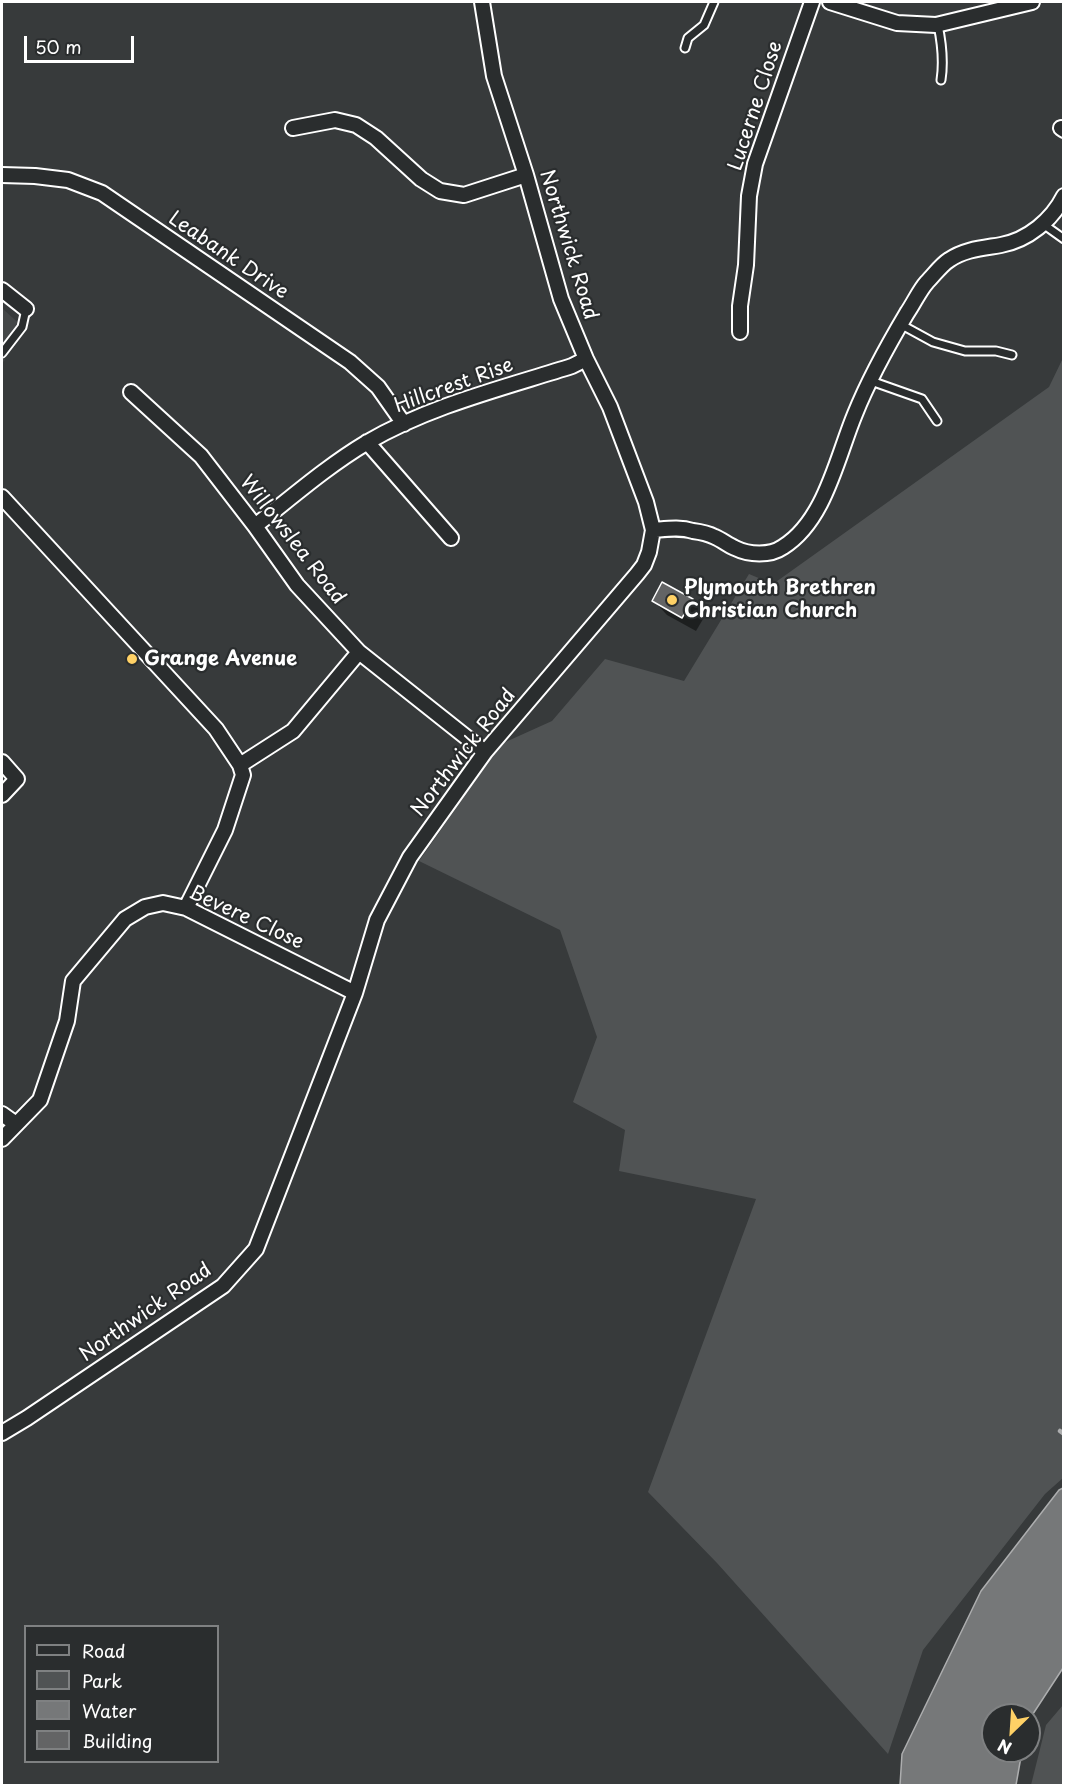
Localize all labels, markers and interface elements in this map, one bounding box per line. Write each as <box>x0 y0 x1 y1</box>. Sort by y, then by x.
scale bar <box>27 24 136 62</box>
text: 50 m <box>35 33 82 60</box>
street label: Lucerne Close <box>724 38 788 174</box>
street label: Northwick Road <box>534 167 602 323</box>
street label: Leabank Drive <box>164 207 292 305</box>
street label: Hillcrest Rise <box>391 353 517 419</box>
street label: Willowslea Road <box>234 471 350 609</box>
place label: Plymouth Brethren Christian Church <box>684 576 876 623</box>
marker: Plymouth Brethren Christian Church <box>665 593 679 607</box>
place label: Grange Avenue <box>144 647 297 671</box>
marker: Grange Avenue <box>125 652 139 666</box>
street label: Northwick Road <box>407 684 521 822</box>
street label: Bevere Close <box>185 881 307 955</box>
street label: Northwick Road <box>75 1259 217 1367</box>
legend <box>24 1625 219 1763</box>
text: Road <box>82 1637 126 1664</box>
text: Park <box>82 1667 122 1694</box>
text: Water <box>82 1697 136 1724</box>
north arrow <box>981 1703 1041 1763</box>
text: Building <box>82 1727 152 1754</box>
text: N <box>993 1734 1015 1761</box>

